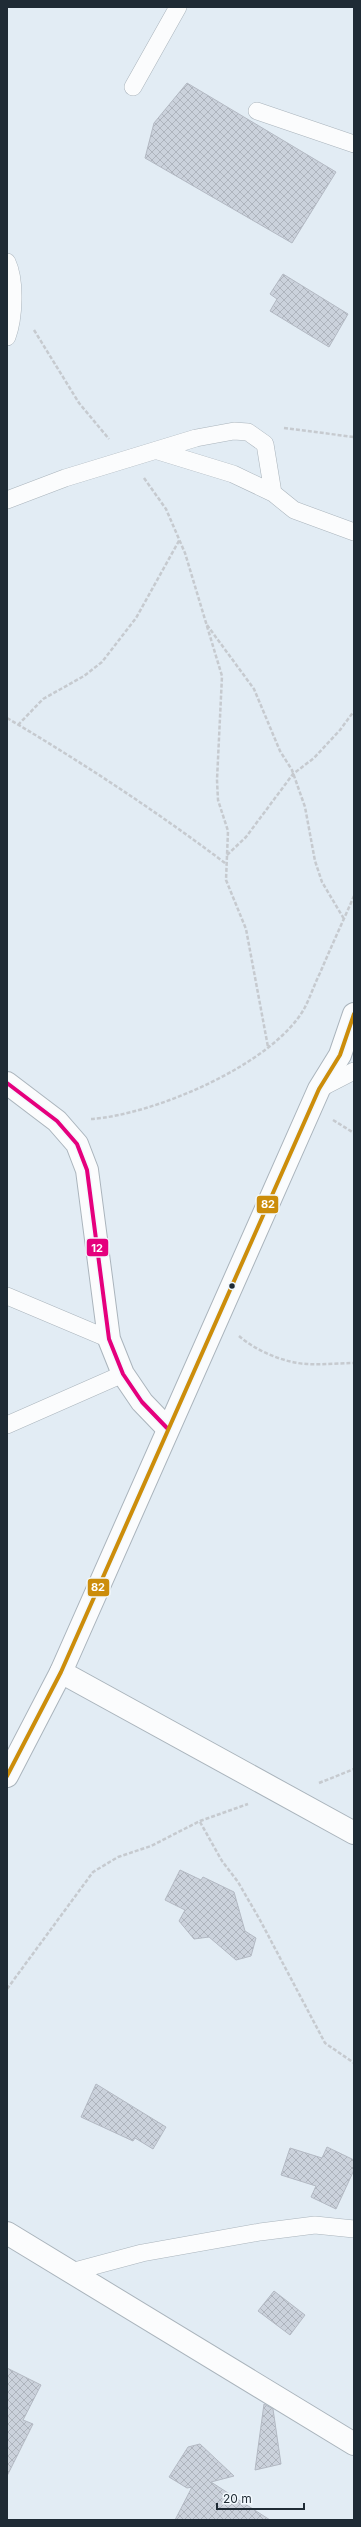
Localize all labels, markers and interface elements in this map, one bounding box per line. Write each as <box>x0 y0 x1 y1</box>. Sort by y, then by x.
line badge: 82 <box>256 1195 279 1214</box>
text: 82 <box>261 1197 275 1211</box>
line badge: 12 <box>86 1238 109 1257</box>
text: 12 <box>91 1241 103 1255</box>
unlabelled marker <box>227 1281 237 1291</box>
line badge: 82 <box>87 1578 110 1597</box>
text: 82 <box>91 1580 105 1594</box>
scale bar <box>217 2485 304 2511</box>
text: 20 m <box>223 2491 252 2506</box>

